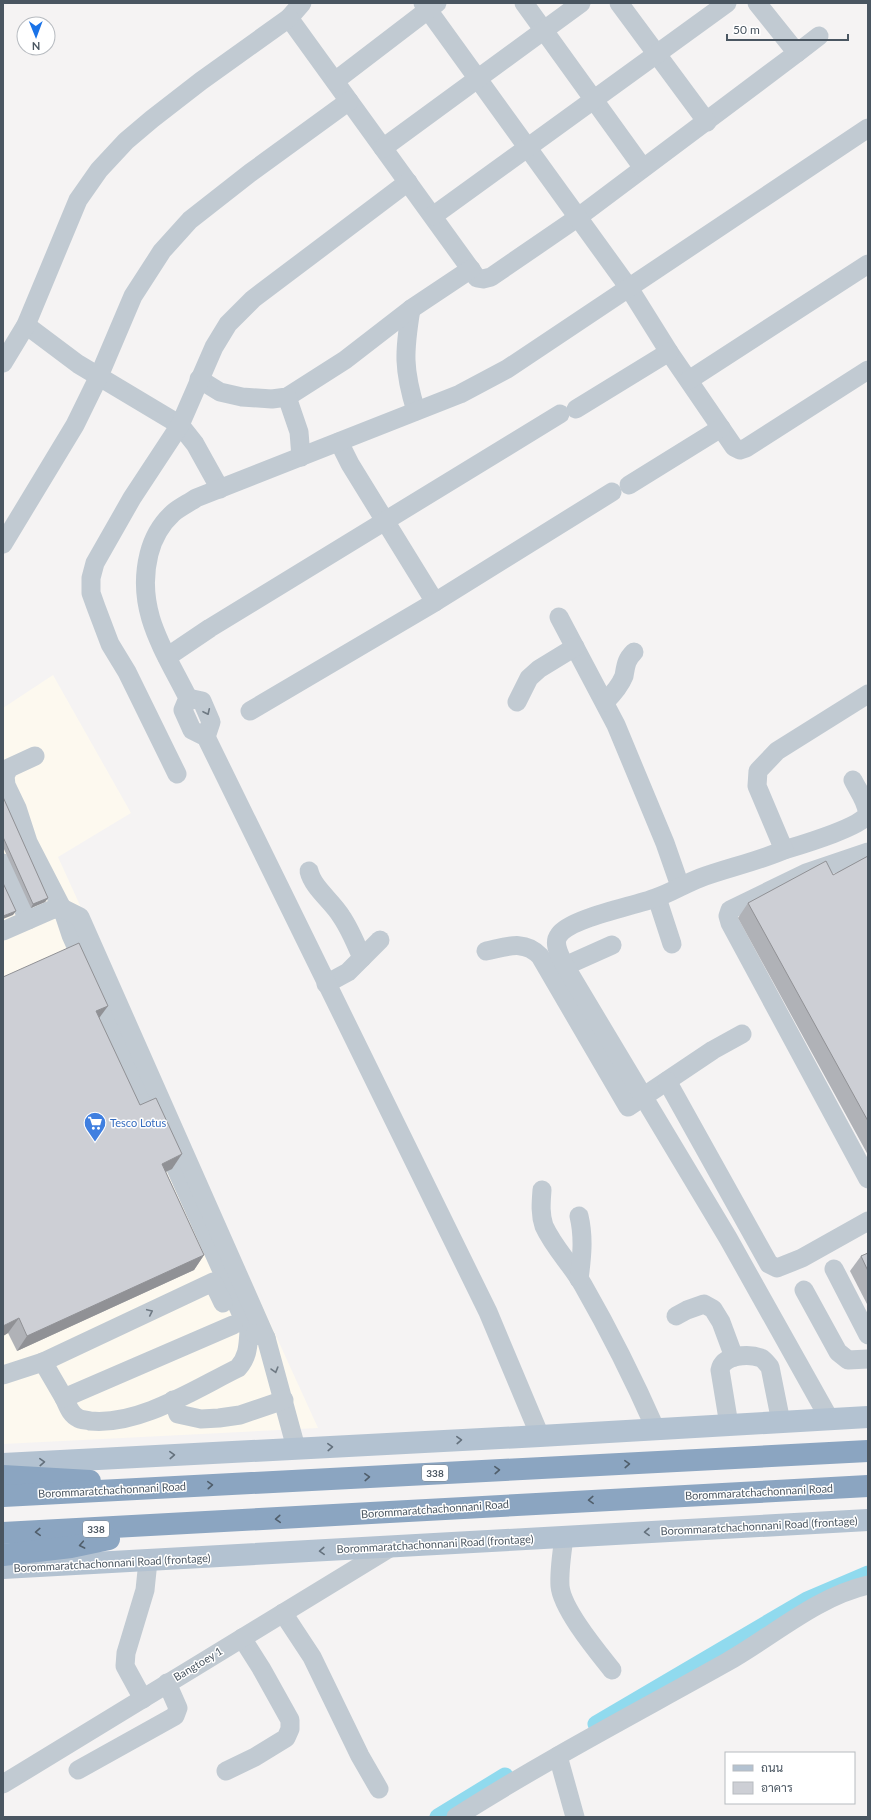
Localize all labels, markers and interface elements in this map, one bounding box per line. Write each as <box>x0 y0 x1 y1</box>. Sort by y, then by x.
north arrow <box>16 16 56 56</box>
scale bar <box>727 16 848 42</box>
text: 50 m <box>733 22 760 37</box>
text: N <box>32 40 41 53</box>
one-way arrow <box>202 708 210 716</box>
supermarket icon: Tesco Lotus <box>82 1110 108 1143</box>
place label: Tesco Lotus <box>110 1116 166 1129</box>
one-way arrow <box>146 1309 153 1317</box>
one-way arrow <box>270 1366 279 1373</box>
one-way arrow <box>456 1436 462 1445</box>
one-way arrow <box>327 1442 333 1451</box>
one-way arrow <box>169 1450 175 1459</box>
one-way arrow <box>39 1457 45 1466</box>
one-way arrow <box>624 1460 630 1468</box>
road number: 338 <box>422 1465 448 1481</box>
one-way arrow <box>494 1466 500 1475</box>
one-way arrow <box>364 1472 370 1481</box>
street label: Borommaratchachonnani Road <box>38 1479 186 1500</box>
one-way arrow <box>207 1481 213 1489</box>
street label: Borommaratchachonnani Road <box>685 1481 833 1502</box>
one-way arrow <box>588 1496 594 1505</box>
street label: Borommaratchachonnani Road <box>361 1497 509 1520</box>
one-way arrow <box>275 1514 281 1523</box>
street label: Borommaratchachonnani Road (frontage) <box>660 1514 858 1537</box>
road number: 338 <box>83 1521 109 1537</box>
one-way arrow <box>35 1527 41 1536</box>
one-way arrow <box>644 1528 650 1537</box>
street label: Borommaratchachonnani Road (frontage) <box>336 1532 534 1555</box>
one-way arrow <box>78 1540 85 1548</box>
one-way arrow <box>319 1546 325 1555</box>
street label: Borommaratchachonnani Road (frontage) <box>13 1551 211 1574</box>
street label: Bangtoey 1 <box>171 1644 225 1683</box>
legend <box>725 1752 855 1804</box>
text: ถนน <box>761 1760 784 1775</box>
text: อาคาร <box>761 1780 793 1795</box>

